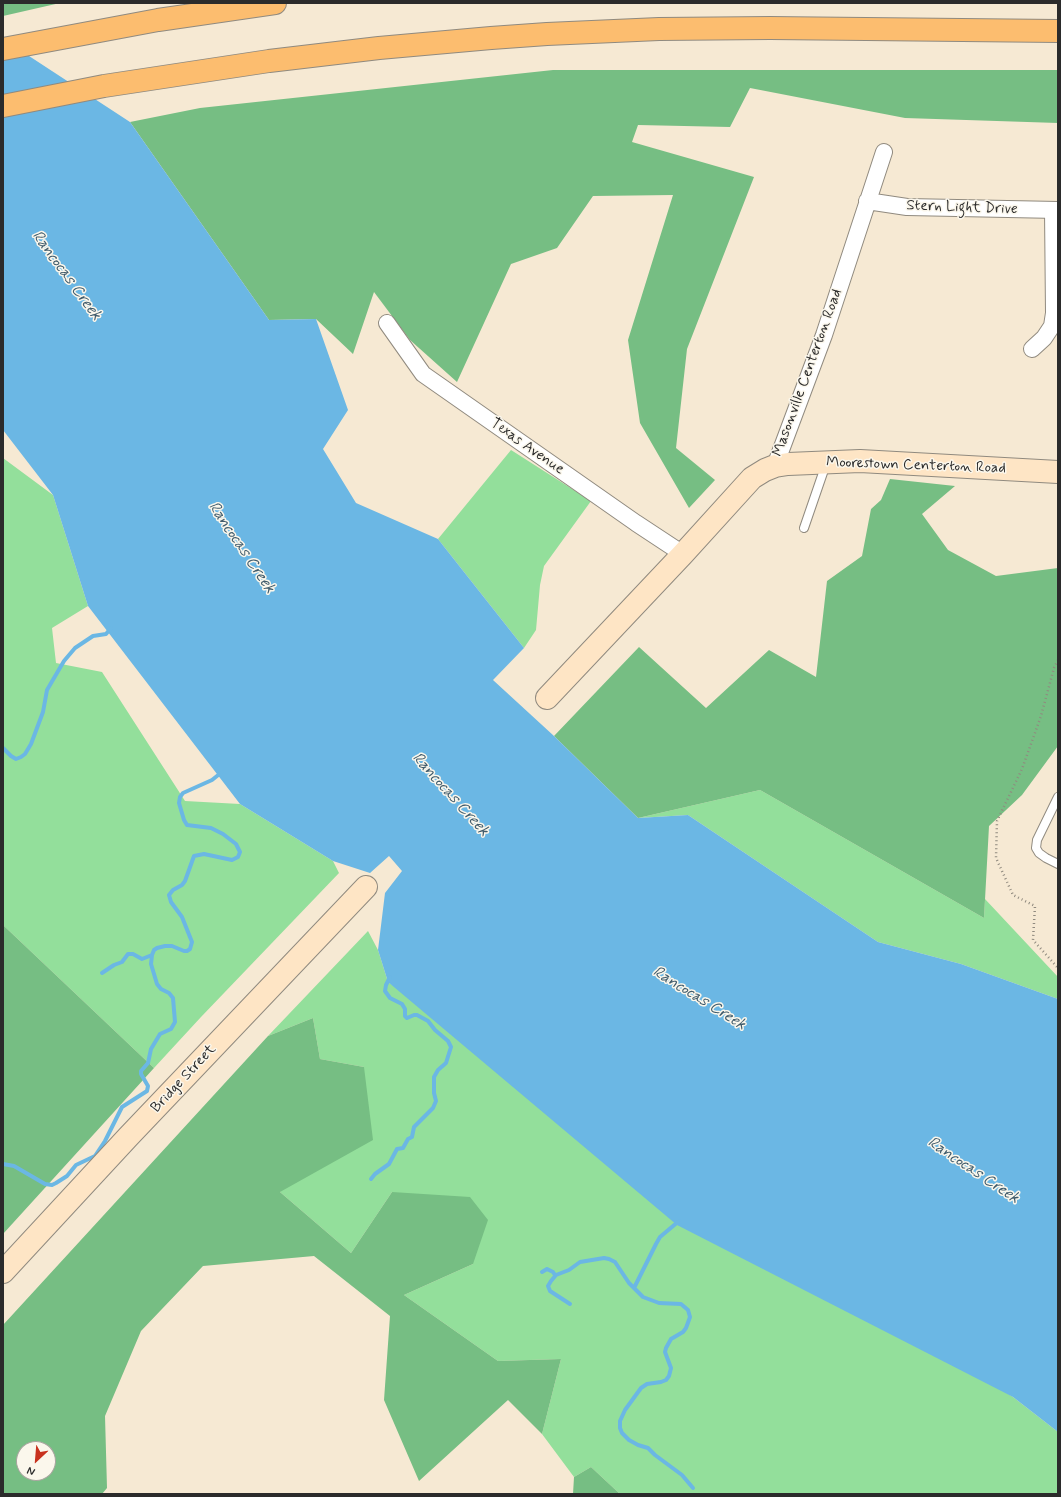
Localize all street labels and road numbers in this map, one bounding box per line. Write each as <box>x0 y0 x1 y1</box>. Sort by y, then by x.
street label: Stern Light Drive <box>906 197 1018 219</box>
street label: Masonville Centerton Road <box>769 287 847 459</box>
street label: Texas Avenue <box>486 415 568 479</box>
street label: Moorestown Centerton Road <box>826 454 1006 478</box>
street label: Bridge Street <box>148 1041 220 1117</box>

